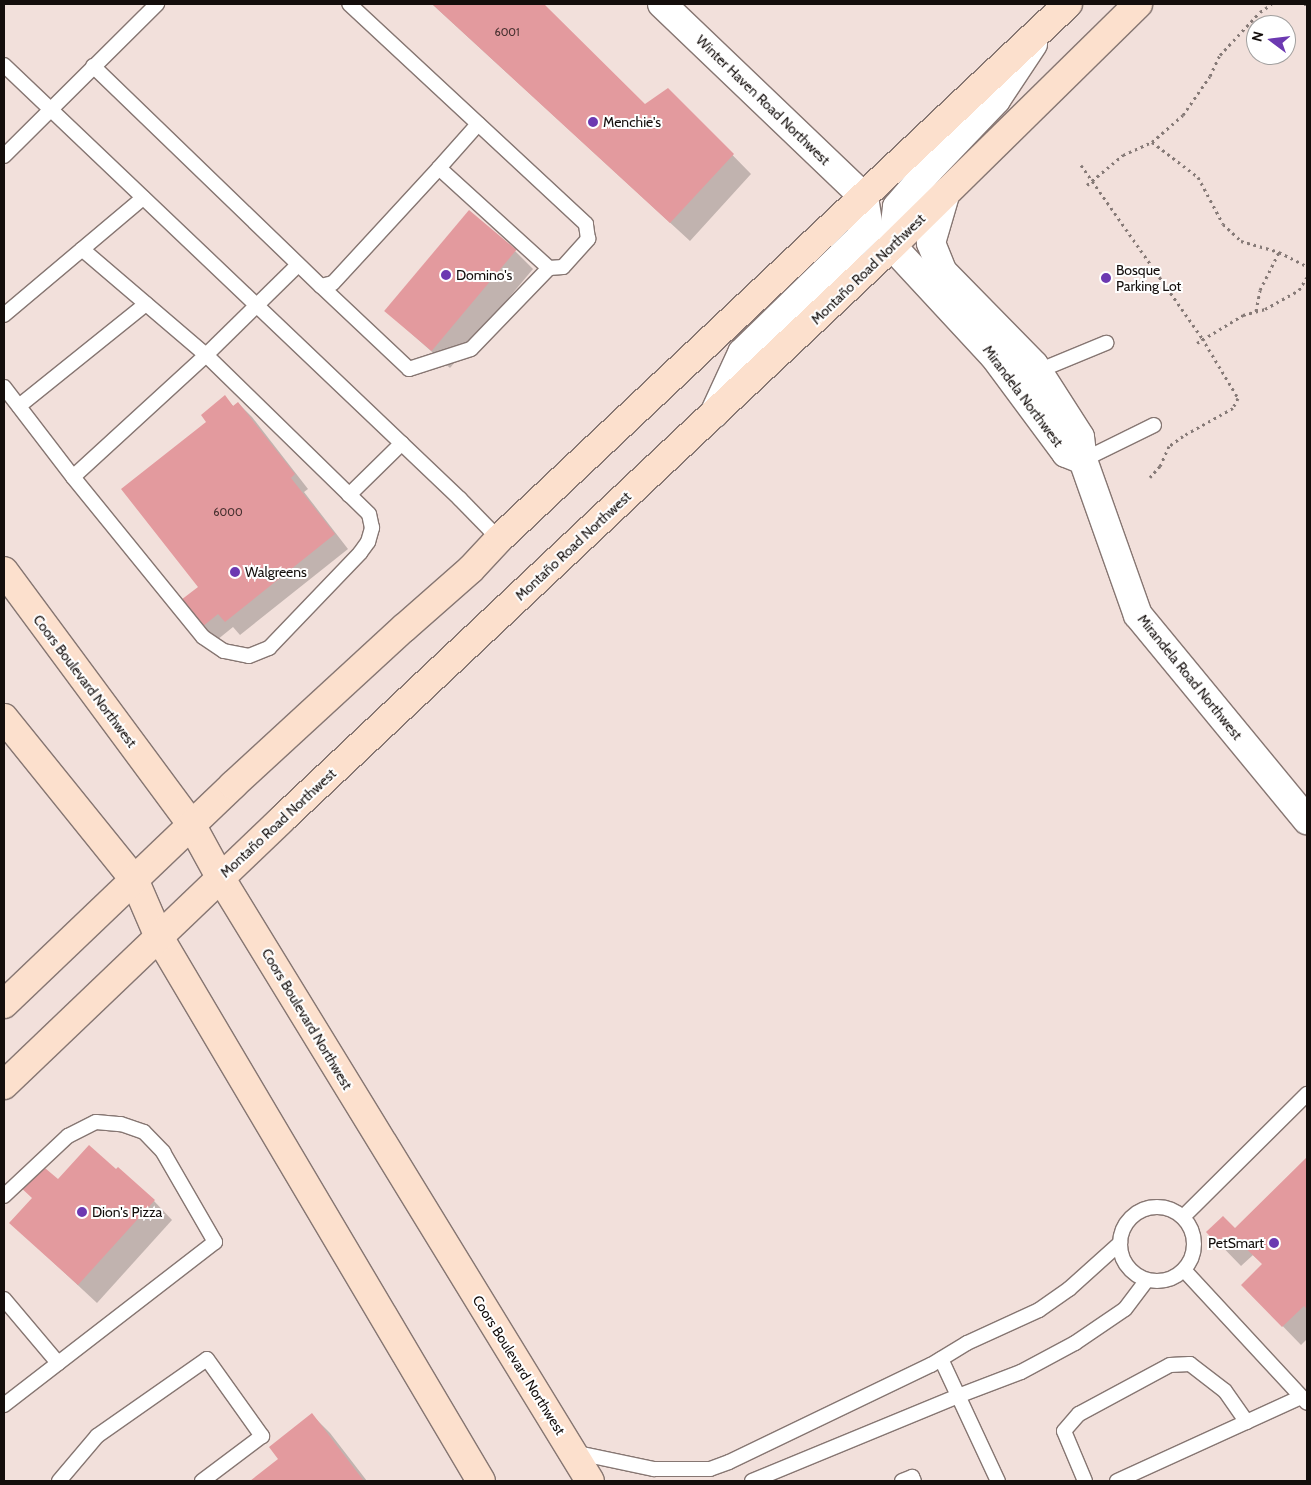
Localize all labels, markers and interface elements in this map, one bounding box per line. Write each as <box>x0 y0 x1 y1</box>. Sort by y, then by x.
north arrow <box>1246 15 1296 65</box>
house number: 6001 <box>494 25 520 39</box>
text: N <box>1248 29 1267 43</box>
street label: Winter Haven Road Northwest <box>693 32 833 168</box>
place label: Menchie's <box>603 114 661 130</box>
marker: Menchie's <box>587 116 599 128</box>
street label: Montaño Road Northwest <box>808 210 928 328</box>
place label: Bosque Parking Lot <box>1116 262 1181 294</box>
place label: Domino's <box>456 267 512 283</box>
marker: Domino's <box>440 269 452 281</box>
marker: Bosque Parking Lot <box>1100 272 1112 284</box>
street label: Mirandela Northwest <box>979 342 1067 450</box>
street label: Montaño Road Northwest <box>512 488 634 604</box>
house number: 6000 <box>213 505 243 519</box>
place label: Walgreens <box>245 564 307 580</box>
marker: Walgreens <box>229 566 241 578</box>
street label: Mirandela Road Northwest <box>1134 611 1246 743</box>
street label: Coors Boulevard Northwest <box>30 612 140 750</box>
street label: Montaño Road Northwest <box>217 765 339 881</box>
street label: Coors Boulevard Northwest <box>258 946 356 1092</box>
place label: Dion's Pizza <box>92 1204 162 1220</box>
marker: Dion's Pizza <box>76 1206 88 1218</box>
place label: PetSmart <box>1208 1235 1264 1251</box>
marker: PetSmart <box>1268 1237 1280 1249</box>
street label: Coors Boulevard Northwest <box>469 1292 569 1438</box>

